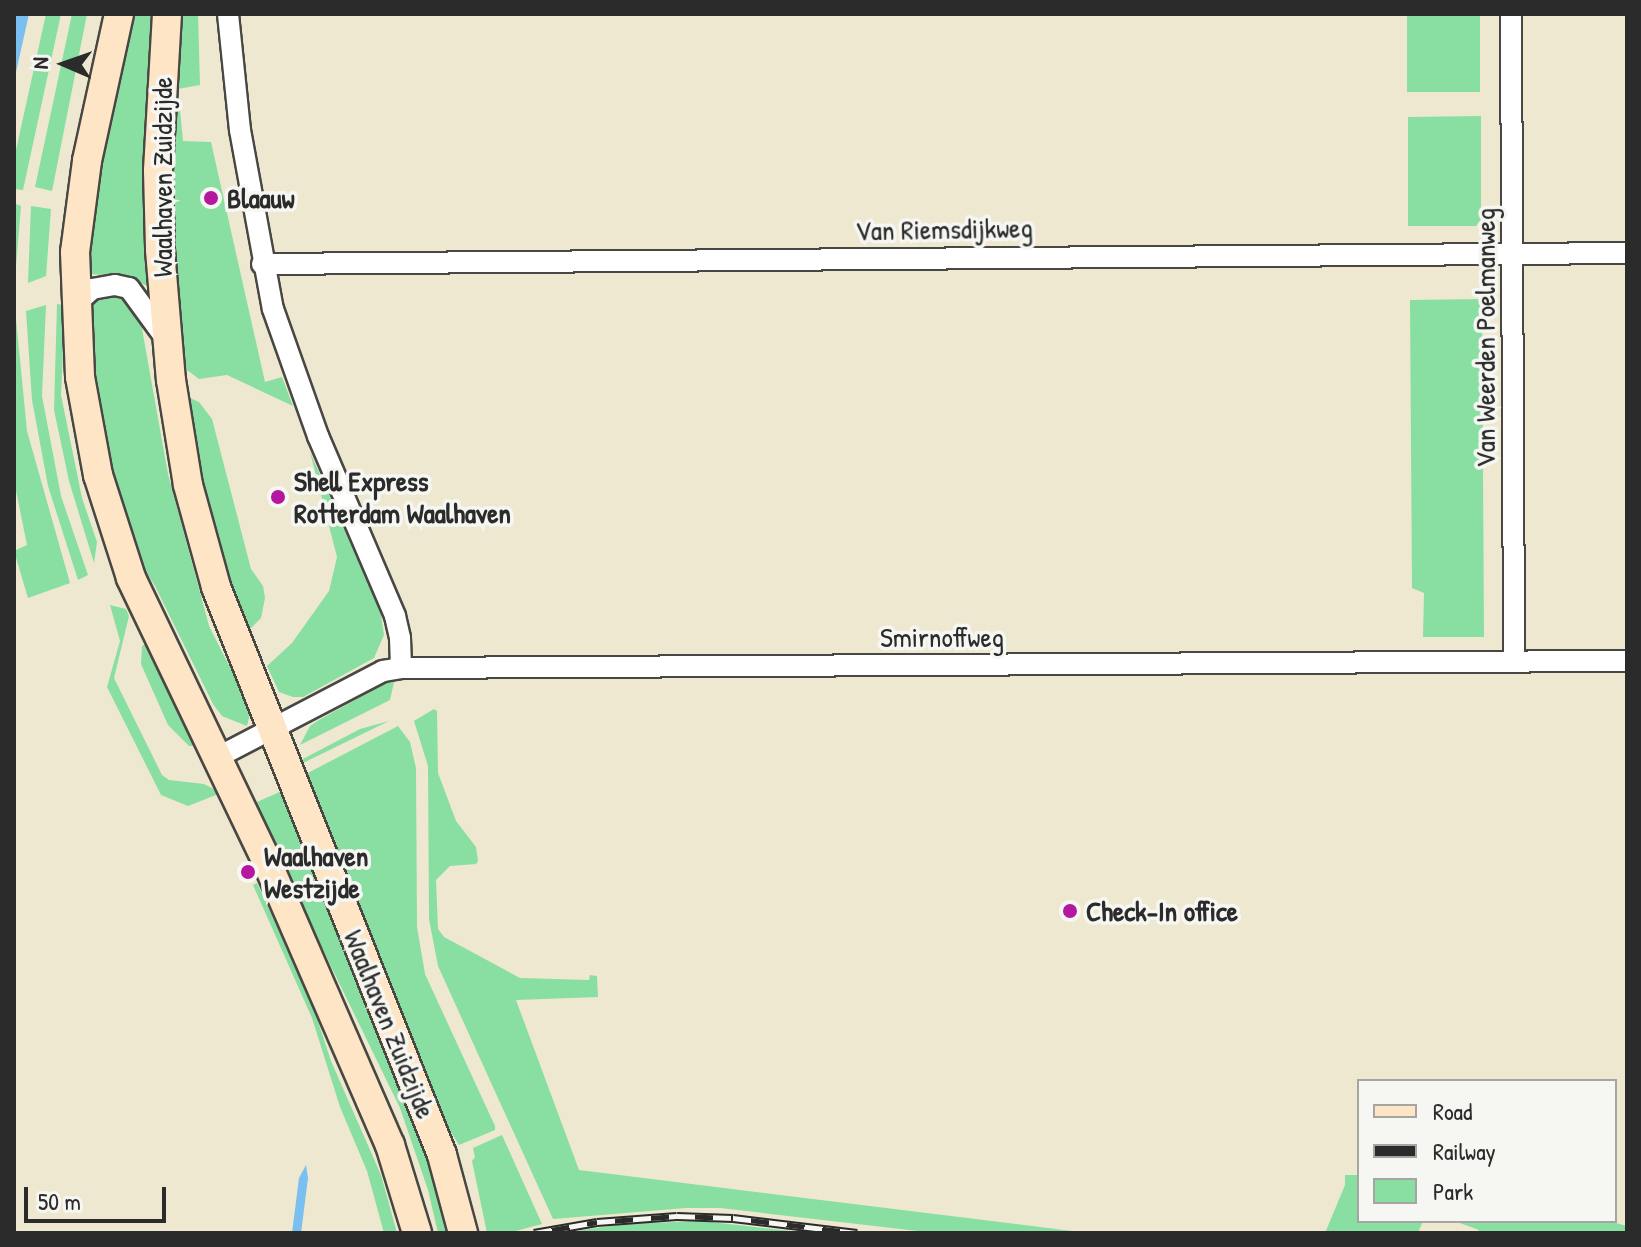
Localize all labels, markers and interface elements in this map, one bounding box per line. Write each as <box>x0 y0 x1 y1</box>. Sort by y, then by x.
north arrow <box>24 24 104 104</box>
text: N <box>25 57 55 70</box>
street label: Waalhaven Zuidzijde <box>145 77 179 277</box>
place label: Blaauw <box>227 181 295 215</box>
marker: Blaauw <box>202 189 220 207</box>
street label: Van Weerden Poelmanweg <box>1468 208 1502 468</box>
street label: Van Riemsdijkweg <box>855 211 1033 247</box>
place label: Shell Express Rotterdam Waalhaven <box>294 464 511 530</box>
marker: Shell Express Rotterdam Waalhaven <box>269 488 287 506</box>
street label: Smirnoffweg <box>880 620 1004 654</box>
place label: Waalhaven Westzijde <box>264 839 368 905</box>
marker: Waalhaven Westzijde <box>239 863 257 881</box>
place label: Check-In office <box>1086 894 1238 928</box>
marker: Check-In office <box>1061 902 1079 920</box>
street label: Waalhaven Zuidzijde <box>337 925 443 1123</box>
legend <box>1357 1079 1617 1223</box>
text: Road <box>1433 1095 1472 1127</box>
text: Railway <box>1433 1135 1496 1167</box>
scale bar <box>28 1171 170 1221</box>
text: Park <box>1433 1175 1473 1207</box>
text: 50 m <box>38 1185 81 1217</box>

